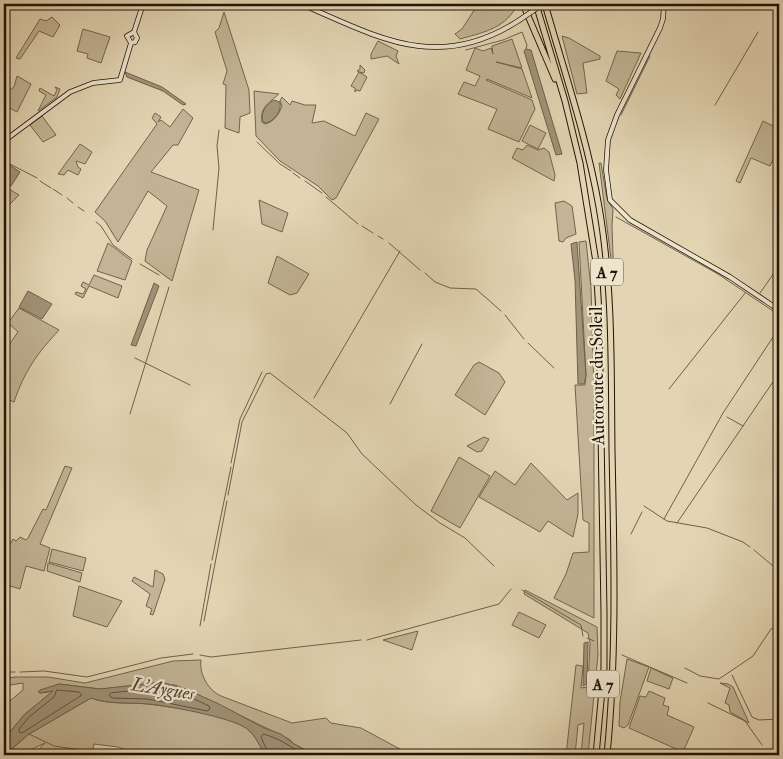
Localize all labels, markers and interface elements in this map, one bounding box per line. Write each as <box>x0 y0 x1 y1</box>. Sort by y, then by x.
road number: A 7 <box>591 258 623 286</box>
street label: Autoroute du Soleil <box>585 306 610 447</box>
road number: A 7 <box>587 671 619 698</box>
water label: L'Aygues <box>129 672 197 706</box>

